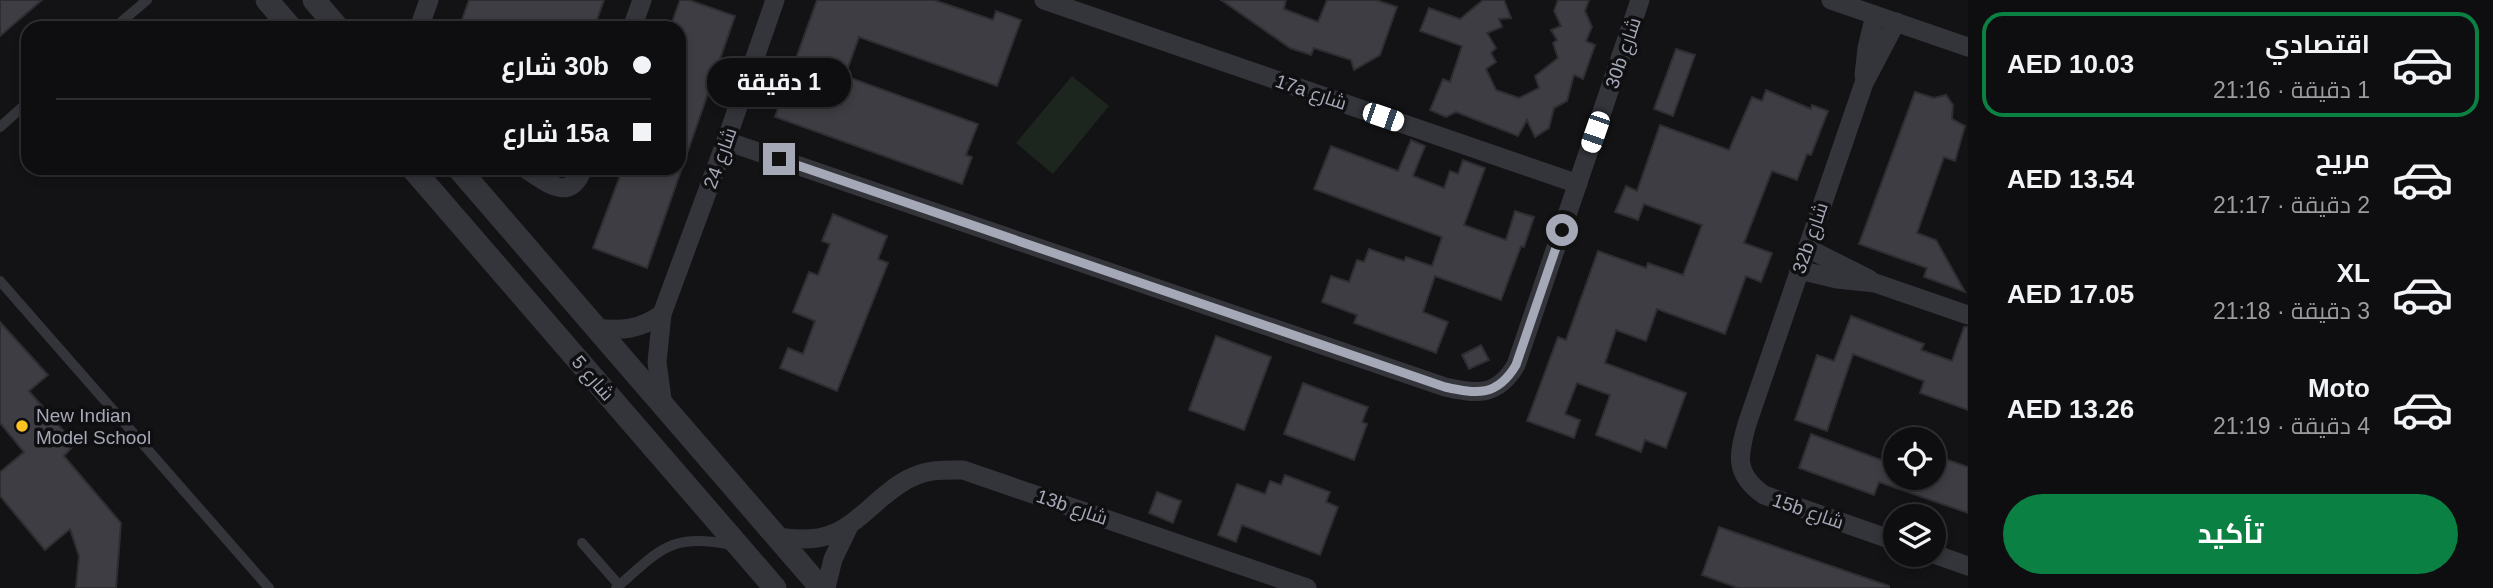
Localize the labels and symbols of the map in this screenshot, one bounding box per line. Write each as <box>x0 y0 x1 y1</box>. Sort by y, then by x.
street label: 30b شارع <box>1601 15 1648 92</box>
callout: 1 دقيقة <box>707 58 851 106</box>
street label: 17a شارع <box>1272 70 1349 117</box>
car <box>1360 100 1407 134</box>
car <box>1579 109 1612 155</box>
street label: شارع 24 <box>699 125 743 192</box>
route end <box>763 143 795 175</box>
street label: 32b شارع <box>1788 200 1835 277</box>
route start <box>1546 214 1578 246</box>
street label: شارع 5 <box>566 351 618 407</box>
place label: New Indian Model School <box>36 405 151 448</box>
marker: New Indian Model School <box>14 418 30 434</box>
street label: 13b شارع <box>1033 485 1110 532</box>
street label: 15b شارع <box>1769 489 1846 536</box>

